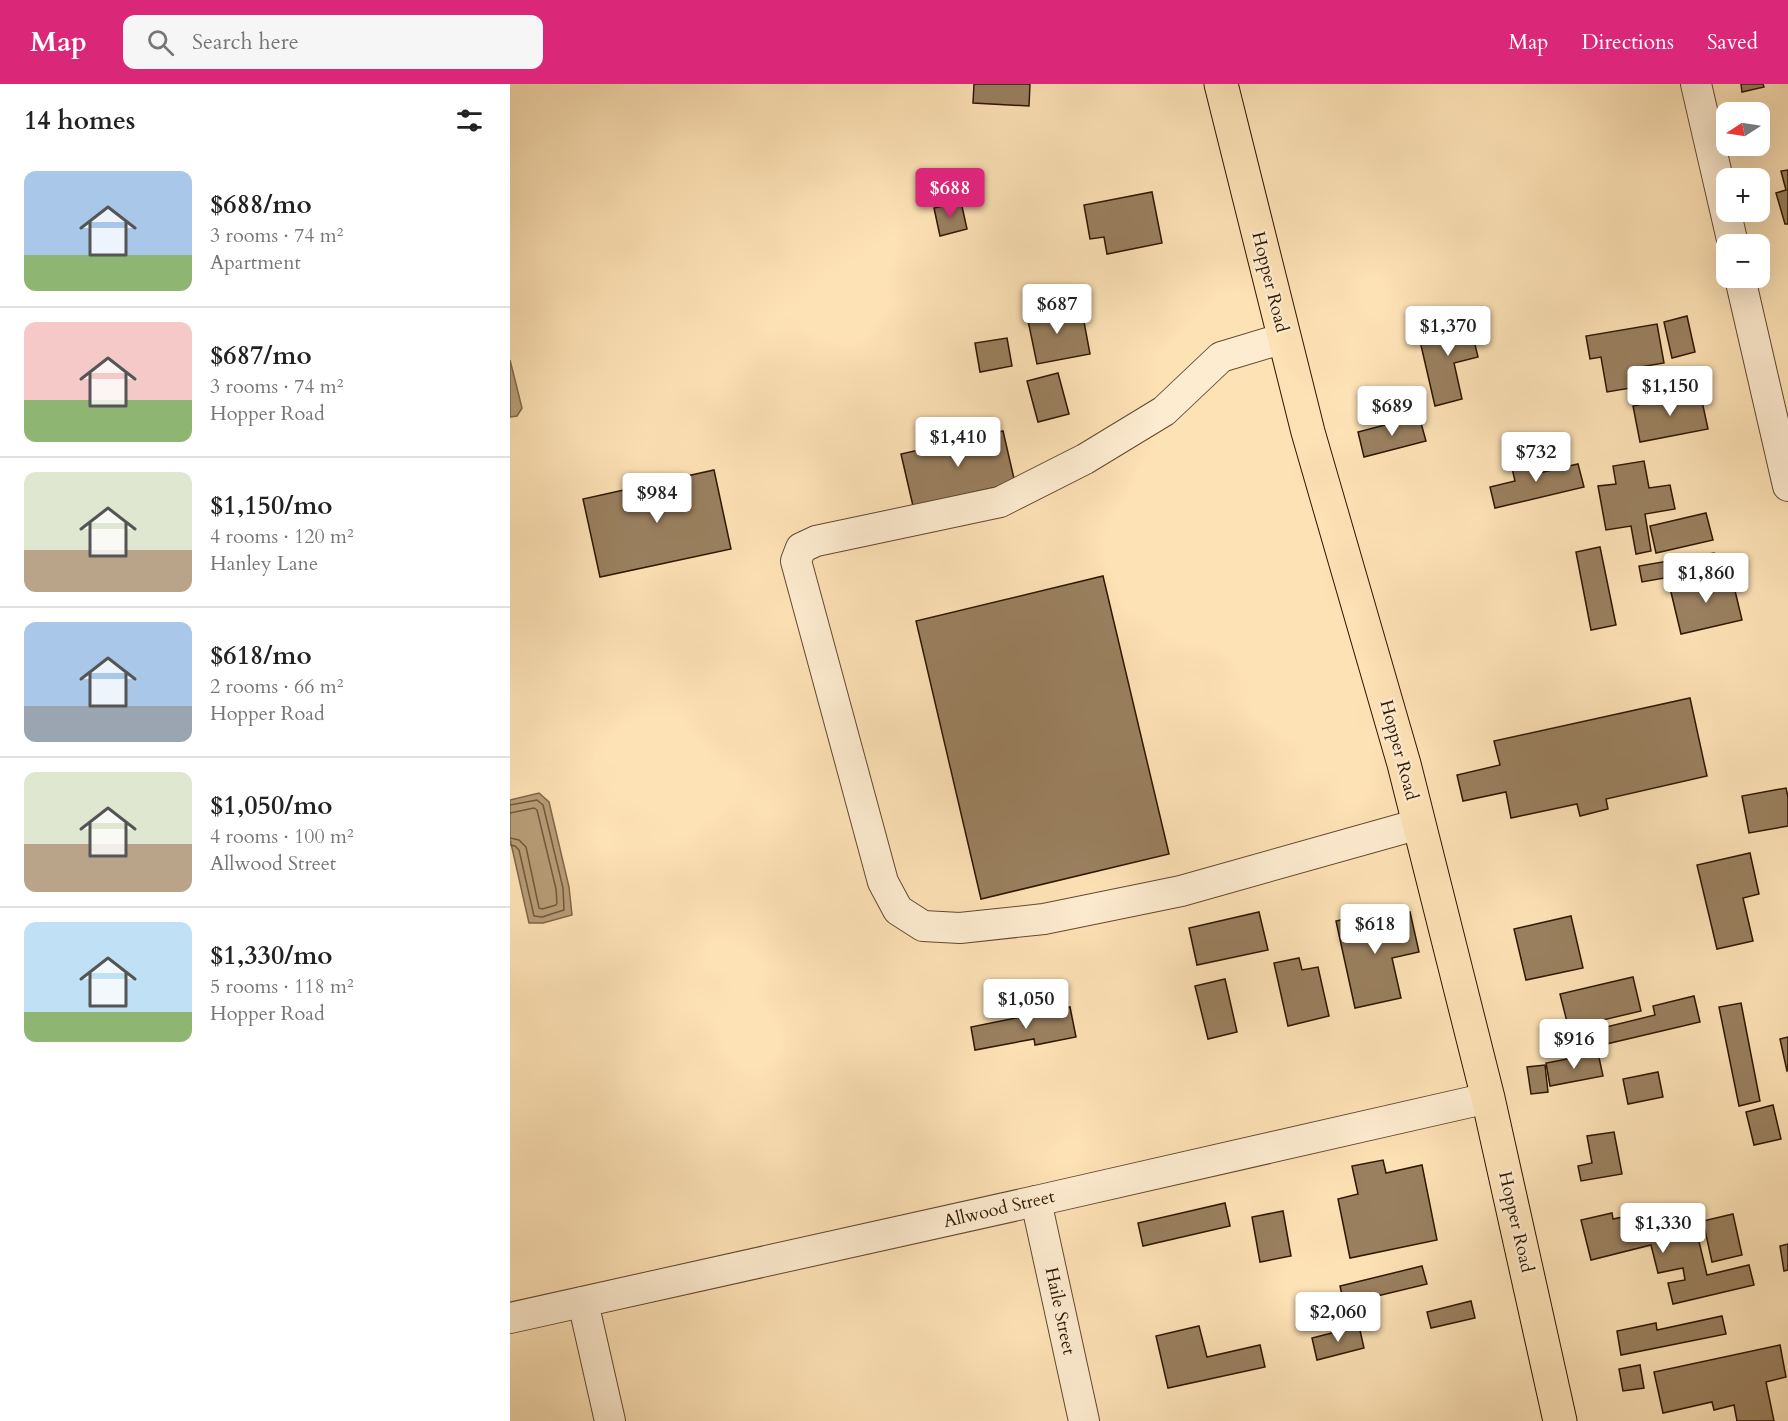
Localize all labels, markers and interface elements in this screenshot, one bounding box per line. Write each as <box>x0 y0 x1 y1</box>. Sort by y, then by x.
search box <box>123 15 543 69</box>
text: Map <box>30 23 87 61</box>
icon: search <box>144 26 177 59</box>
text: Search here <box>192 27 299 57</box>
text: Map <box>1508 28 1548 57</box>
text: Directions <box>1581 28 1674 57</box>
text: Saved <box>1707 28 1758 57</box>
north arrow <box>1716 102 1770 156</box>
map controls <box>1716 102 1770 288</box>
text: 14 homes <box>24 103 135 138</box>
icon: filters <box>453 104 486 137</box>
pin: $688 <box>914 168 986 219</box>
button: + <box>1716 168 1770 222</box>
text: $688 <box>930 174 970 201</box>
text: $688/mo <box>210 187 312 222</box>
icon: home <box>72 195 144 267</box>
text: 3 rooms · 74 m² <box>210 222 343 249</box>
street label: Hopper Road <box>1245 229 1295 335</box>
button: − <box>1716 234 1770 288</box>
text: Apartment <box>210 249 301 276</box>
pin: $687 <box>1021 284 1093 335</box>
text: $687 <box>1037 290 1077 317</box>
pin: $1,370 <box>1399 306 1497 357</box>
text: $1,370 <box>1419 312 1477 339</box>
text: $687/mo <box>210 338 312 373</box>
icon: home <box>72 346 144 418</box>
pin: $1,150 <box>1621 366 1719 417</box>
text: $1,150 <box>1641 372 1699 399</box>
text: 3 rooms · 74 m² <box>210 373 343 400</box>
pin: $689 <box>1356 386 1428 437</box>
text: $689 <box>1372 392 1412 419</box>
text: Hopper Road <box>210 400 325 427</box>
pin: $1,410 <box>909 417 1007 468</box>
text: $1,410 <box>929 423 987 450</box>
pin: $732 <box>1500 432 1572 483</box>
text: $732 <box>1516 438 1556 465</box>
pin: $984 <box>621 473 693 524</box>
text: $984 <box>637 479 677 506</box>
text: $1,150/mo <box>210 488 333 523</box>
icon: home <box>72 496 144 568</box>
text: 4 rooms · 120 m² <box>210 523 354 550</box>
text: Hanley Lane <box>210 550 318 577</box>
pin: $1,860 <box>1657 553 1755 604</box>
text: $1,860 <box>1677 559 1735 586</box>
text: $618/mo <box>210 638 312 673</box>
icon: home <box>72 646 144 718</box>
text: 2 rooms · 66 m² <box>210 673 343 700</box>
street label: Hopper Road <box>1374 697 1425 803</box>
text: Hopper Road <box>210 700 325 727</box>
text: $1,050/mo <box>210 788 333 823</box>
icon: home <box>72 796 144 868</box>
text: 4 rooms · 100 m² <box>210 823 354 850</box>
text: Allwood Street <box>210 850 336 877</box>
pin: $618 <box>1339 904 1411 955</box>
text: $618 <box>1355 910 1395 937</box>
text: $1,330/mo <box>210 938 333 973</box>
icon: home <box>72 946 144 1018</box>
text: 5 rooms · 118 m² <box>210 973 354 1000</box>
pin: $1,050 <box>977 979 1075 1030</box>
text: $1,050 <box>997 985 1055 1012</box>
text: Hopper Road <box>210 1000 325 1027</box>
pin: $916 <box>1538 1019 1610 1070</box>
text: $916 <box>1554 1025 1594 1052</box>
street label: Hopper Road <box>1492 1169 1540 1275</box>
street label: Allwood Street <box>941 1184 1057 1234</box>
pin: $1,330 <box>1614 1203 1712 1254</box>
text: $1,330 <box>1634 1209 1692 1236</box>
street label: Haile Street <box>1039 1265 1082 1357</box>
pin: $2,060 <box>1289 1292 1387 1343</box>
text: $2,060 <box>1309 1298 1367 1325</box>

